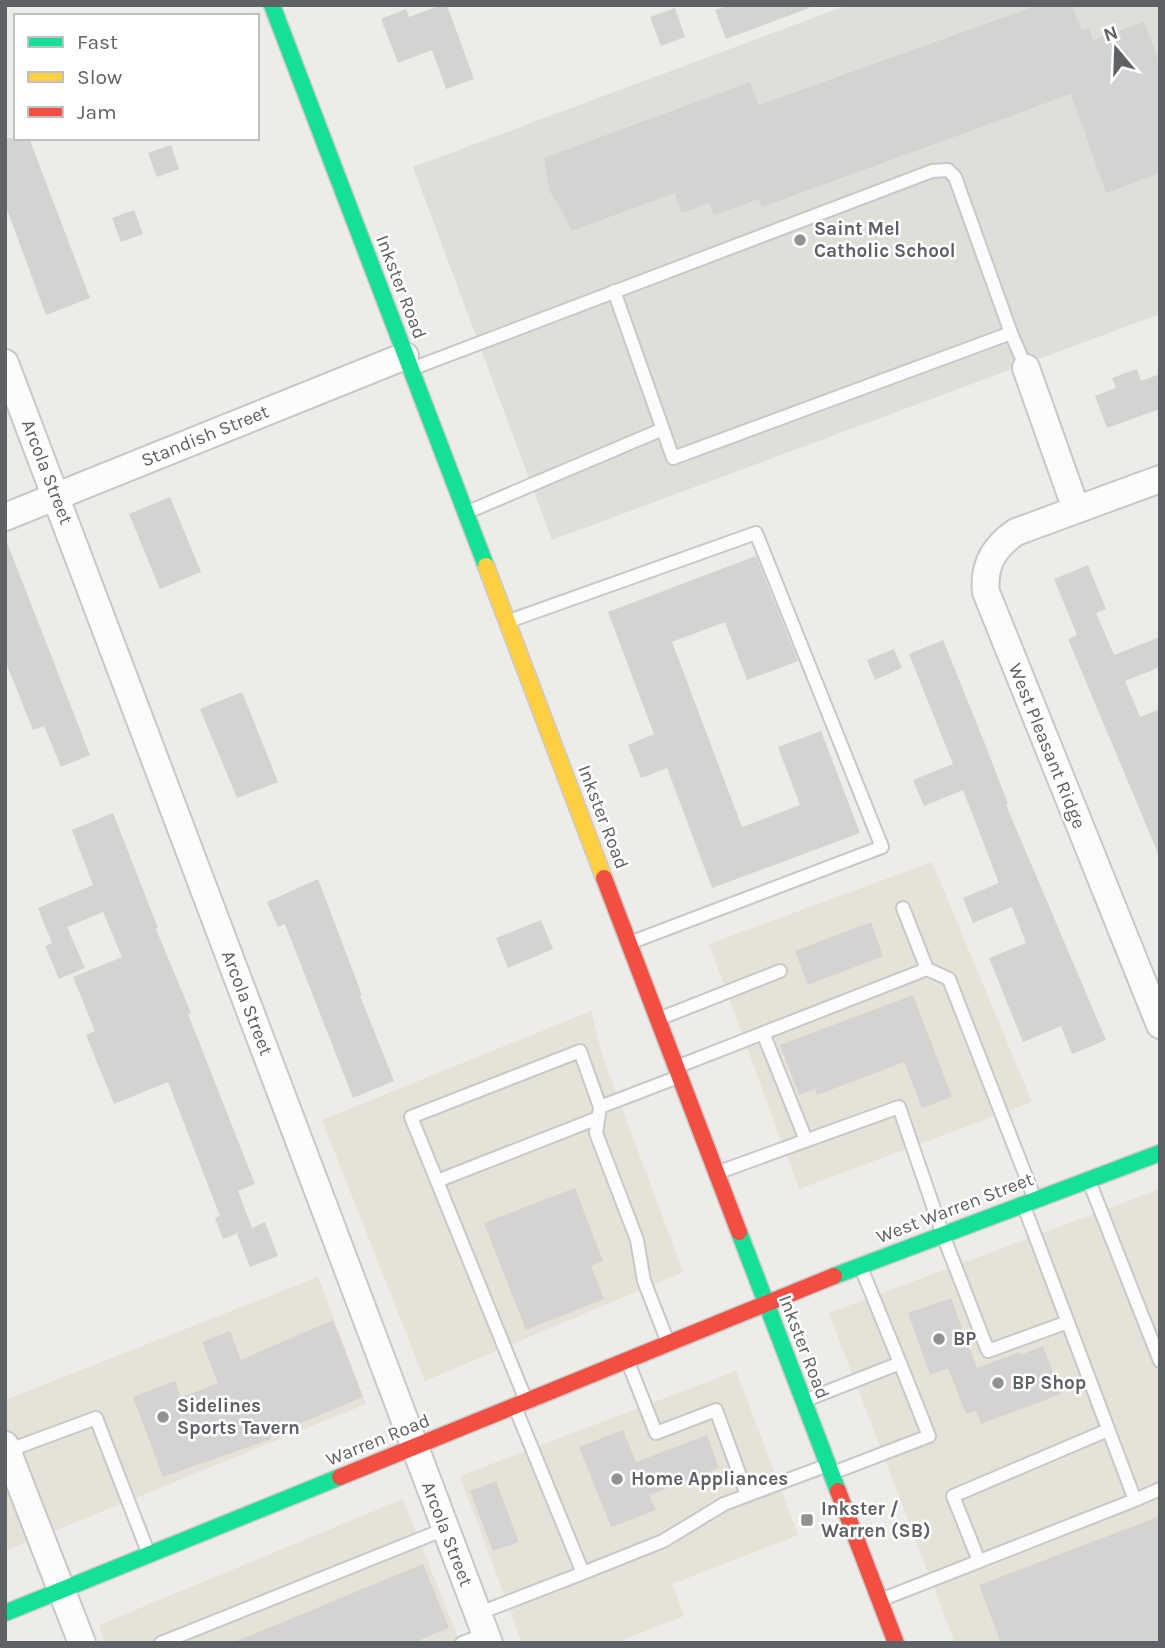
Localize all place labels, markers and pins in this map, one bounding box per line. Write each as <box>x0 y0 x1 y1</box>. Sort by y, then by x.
place label: Saint Mel Catholic School <box>814 218 955 262</box>
marker: Saint Mel Catholic School <box>792 232 808 248</box>
place label: BP <box>953 1328 976 1350</box>
marker: BP <box>931 1331 947 1347</box>
place label: BP Shop <box>1012 1372 1086 1394</box>
marker: BP Shop <box>990 1375 1006 1391</box>
place label: Sidelines Sports Tavern <box>177 1395 300 1439</box>
marker: Sidelines Sports Tavern <box>155 1409 171 1425</box>
place label: Home Appliances <box>631 1468 788 1490</box>
marker: Home Appliances <box>609 1471 625 1487</box>
place label: Inkster / Warren (SB) <box>821 1498 931 1542</box>
marker: Inkster / Warren (SB) <box>799 1512 815 1528</box>

